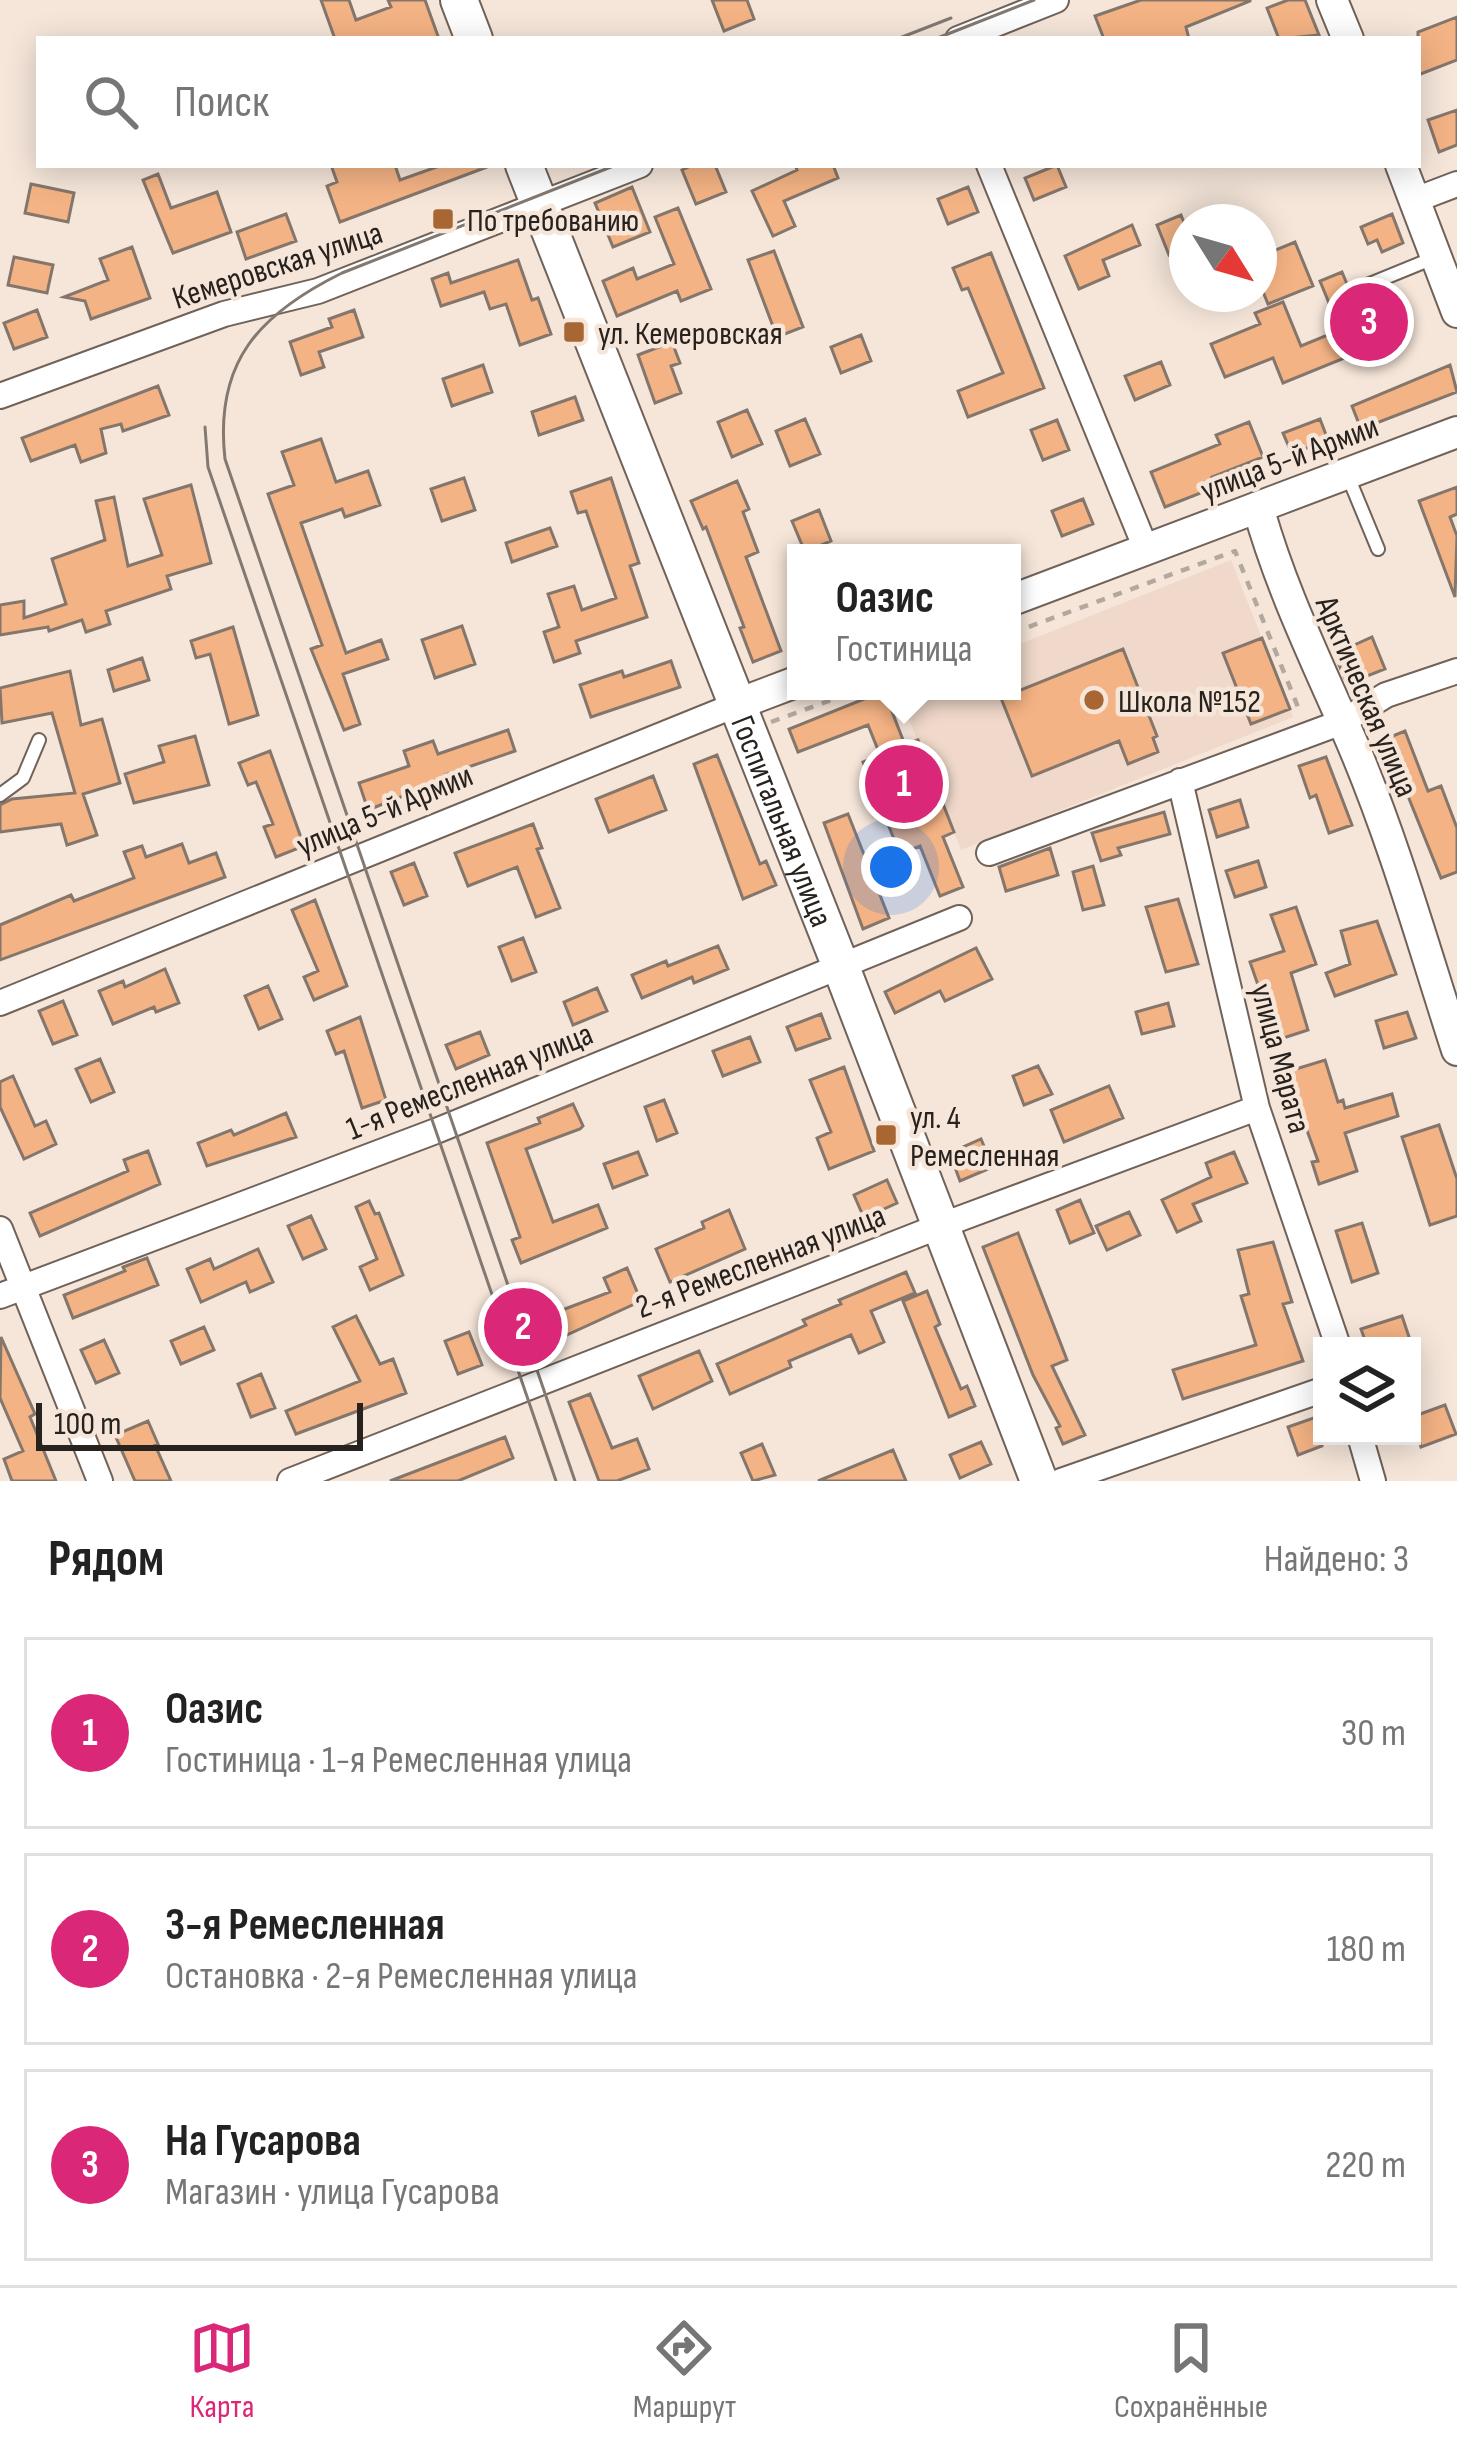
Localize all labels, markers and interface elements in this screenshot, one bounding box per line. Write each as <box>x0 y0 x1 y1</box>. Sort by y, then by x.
search box <box>36 36 1421 168</box>
icon: search <box>78 69 144 135</box>
text: Поиск <box>174 75 269 130</box>
place label: По требованию <box>467 201 639 241</box>
north arrow <box>1169 204 1277 312</box>
marker: По требованию <box>430 206 456 232</box>
street label: Кемеровская улица <box>167 213 388 319</box>
pin: 3 <box>1330 277 1408 367</box>
place label: ул. Кемеровская <box>598 314 783 354</box>
marker: ул. Кемеровская <box>561 319 587 345</box>
street label: улица 5-й Армии <box>1195 407 1384 511</box>
popup <box>787 544 1021 700</box>
text: Оазис <box>836 571 934 626</box>
street label: Арктическая улица <box>1306 590 1426 803</box>
text: Гостиница <box>836 626 972 673</box>
place label: Школа №152 <box>1118 682 1261 722</box>
marker: Школа №152 <box>1081 687 1107 713</box>
street label: Госпитальная улица <box>722 710 841 933</box>
pin: 1 <box>865 739 943 829</box>
street label: улица 5-й Армии <box>291 756 479 866</box>
your location <box>861 837 921 897</box>
street label: улица Марата <box>1241 979 1319 1138</box>
street label: 1-я Ремесленная улица <box>341 1014 599 1150</box>
place label: ул. 4 Ремесленная <box>910 1098 1060 1176</box>
marker: ул. 4 Ремесленная <box>873 1122 899 1148</box>
street label: 2-я Ремесленная улица <box>630 1196 891 1328</box>
pin: 2 <box>484 1282 562 1372</box>
map controls <box>1313 1337 1421 1445</box>
button: layers <box>1313 1337 1421 1445</box>
scale bar <box>36 1397 363 1450</box>
text: 100 m <box>54 1404 121 1444</box>
text: Рядом <box>48 1529 164 1590</box>
text: Найдено: 3 <box>1264 1536 1409 1583</box>
text: Оазис <box>165 1682 263 1737</box>
text: 1 <box>82 1710 98 1757</box>
text: 30 m <box>1341 1710 1406 1757</box>
text: Гостиница · 1-я Ремесленная улица <box>165 1737 632 1784</box>
text: 3-я Ремесленная <box>165 1898 445 1953</box>
text: 2 <box>81 1926 99 1973</box>
text: 180 m <box>1327 1926 1406 1973</box>
text: Остановка · 2-я Ремесленная улица <box>165 1953 637 2000</box>
text: На Гусарова <box>165 2114 361 2169</box>
text: 3 <box>81 2142 99 2189</box>
text: 220 m <box>1325 2142 1406 2189</box>
text: Магазин · улица Гусарова <box>165 2169 500 2216</box>
tab: Карта <box>189 2315 255 2427</box>
tab: Маршрут <box>633 2315 736 2427</box>
tab: Сохранённые <box>1114 2315 1268 2427</box>

